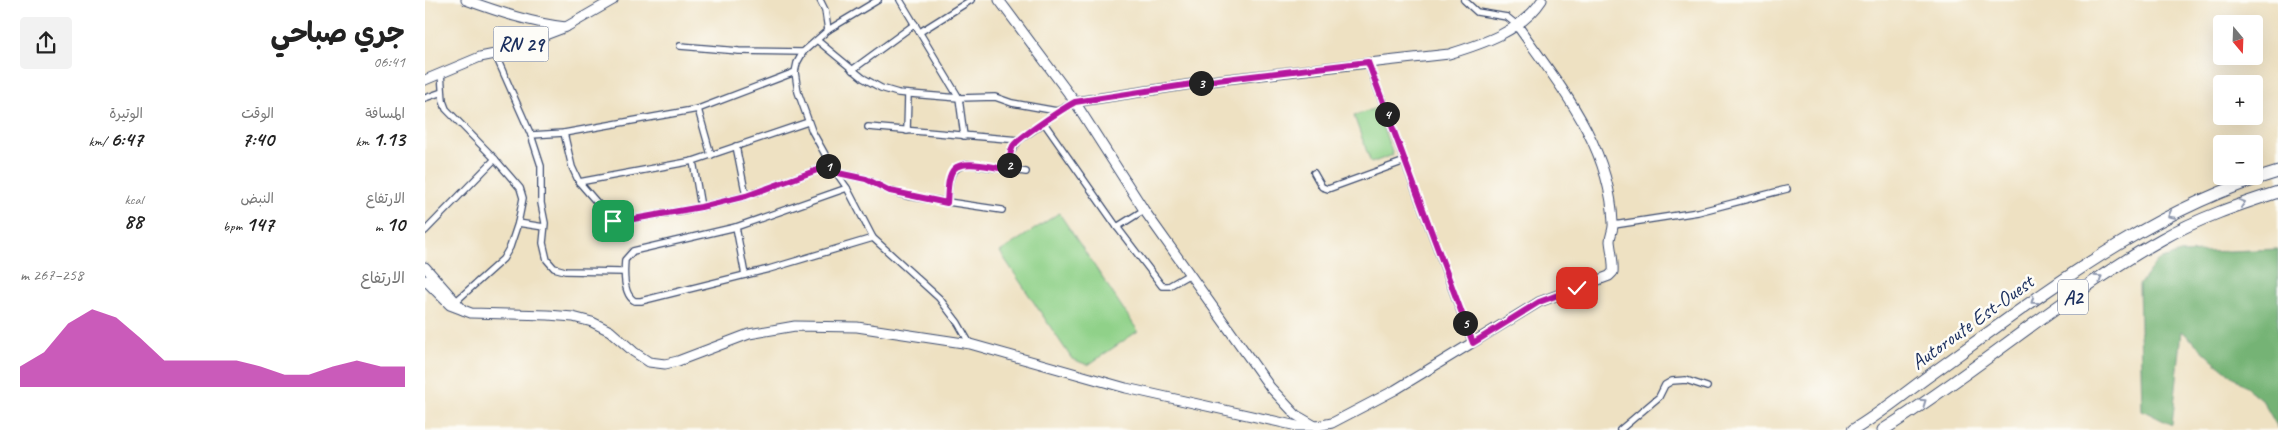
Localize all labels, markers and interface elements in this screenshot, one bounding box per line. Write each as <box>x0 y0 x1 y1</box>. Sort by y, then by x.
text: جري صباحي <box>270 15 405 50</box>
north arrow <box>2213 15 2263 65</box>
map controls <box>2213 15 2263 185</box>
button: share <box>20 17 72 69</box>
road number: RN 29 <box>493 27 549 62</box>
text: 06:41 <box>373 52 405 72</box>
pin: 3 <box>1189 70 1213 96</box>
text: 3 <box>1198 75 1205 92</box>
button: + <box>2213 75 2263 125</box>
pin: 4 <box>1375 102 1399 126</box>
text: الوتيرة <box>109 105 143 122</box>
text: الوقت <box>241 105 274 122</box>
text: المسافة <box>365 105 405 122</box>
text: 4 <box>1384 106 1391 123</box>
text: 6:47 <box>110 126 143 152</box>
text: 7:40 <box>242 126 274 152</box>
text: 1.13 <box>372 126 405 152</box>
text: /km <box>88 133 110 150</box>
text: km <box>355 133 372 150</box>
button: − <box>2213 135 2263 185</box>
pin: 2 <box>997 152 1021 178</box>
pin: 1 <box>815 154 841 178</box>
text: 2 <box>1006 157 1013 174</box>
text: 1 <box>825 158 832 175</box>
text: النبض <box>241 190 274 207</box>
text: الارتفاع <box>366 190 405 207</box>
text: kcal <box>124 191 143 208</box>
one-way arrow <box>2238 199 2246 209</box>
pin <box>592 200 634 242</box>
icon: arrive <box>599 207 627 235</box>
text: 88 <box>124 208 143 234</box>
one-way arrow <box>2167 209 2176 219</box>
text: 147 <box>246 211 274 237</box>
text: 10 <box>386 211 405 237</box>
text: bpm <box>223 218 246 235</box>
text: m <box>375 218 386 235</box>
text: 258–267 m <box>20 265 83 285</box>
pin <box>1556 267 1598 309</box>
text: الارتفاع <box>360 268 405 288</box>
street label: Autoroute Est-Ouest <box>1906 268 2040 375</box>
icon: check <box>1563 274 1591 302</box>
one-way arrow <box>2093 275 2103 284</box>
road number: A2 <box>2058 280 2088 314</box>
one-way arrow <box>2030 295 2039 304</box>
pin: 5 <box>1453 310 1477 336</box>
text: 5 <box>1462 315 1469 332</box>
one-way arrow <box>1917 399 1927 408</box>

